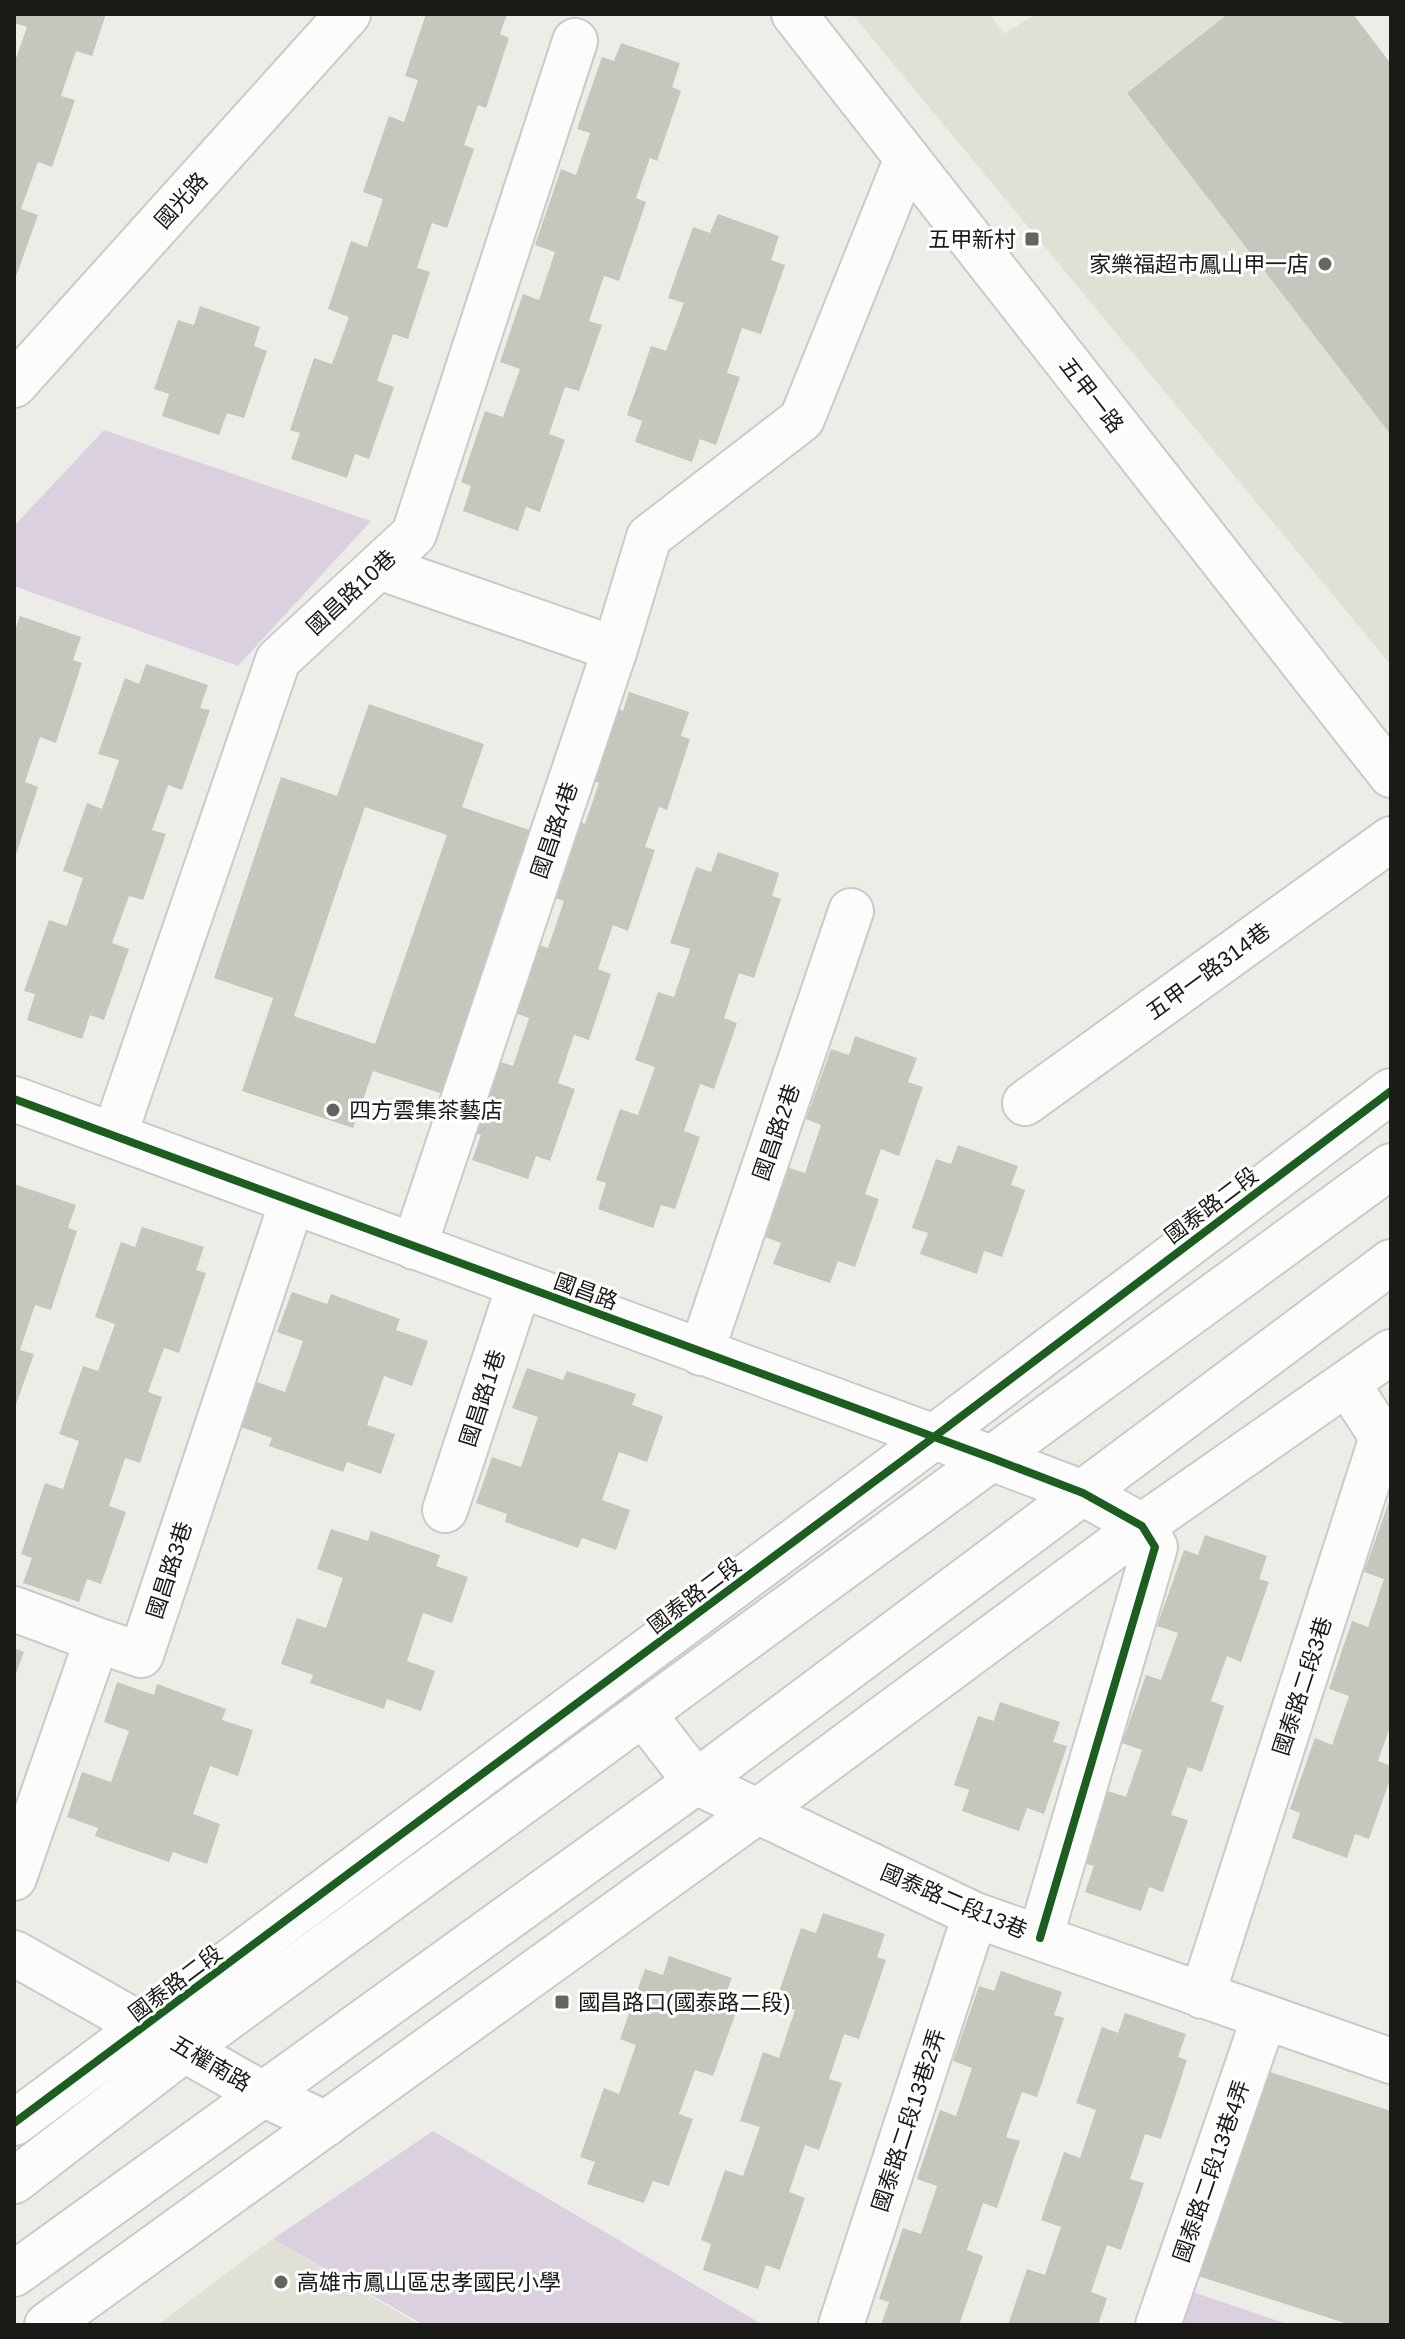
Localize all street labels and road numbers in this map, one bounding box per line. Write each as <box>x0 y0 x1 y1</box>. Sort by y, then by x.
street label: 國光路 <box>150 167 213 233</box>
street label: 五甲一路 <box>1055 353 1129 438</box>
street label: 國昌路10巷 <box>302 545 401 640</box>
street label: 國昌路4巷 <box>526 779 583 882</box>
street label: 五甲一路314巷 <box>1142 918 1275 1025</box>
street label: 國昌路2巷 <box>748 1081 805 1184</box>
street label: 國泰路二段 <box>1160 1162 1263 1248</box>
street label: 國昌路 <box>551 1268 621 1315</box>
street label: 國昌路1巷 <box>455 1347 510 1450</box>
street label: 國昌路3巷 <box>142 1519 197 1622</box>
street label: 國泰路二段 <box>643 1552 746 1638</box>
street label: 國泰路二段3巷 <box>1268 1614 1337 1759</box>
street label: 國泰路二段13巷 <box>877 1859 1031 1944</box>
street label: 國泰路二段 <box>124 1940 227 2026</box>
street label: 國泰路二段13巷2弄 <box>867 2026 950 2215</box>
street label: 五權南路 <box>166 2031 255 2096</box>
street label: 國泰路二段13巷4弄 <box>1169 2077 1254 2265</box>

